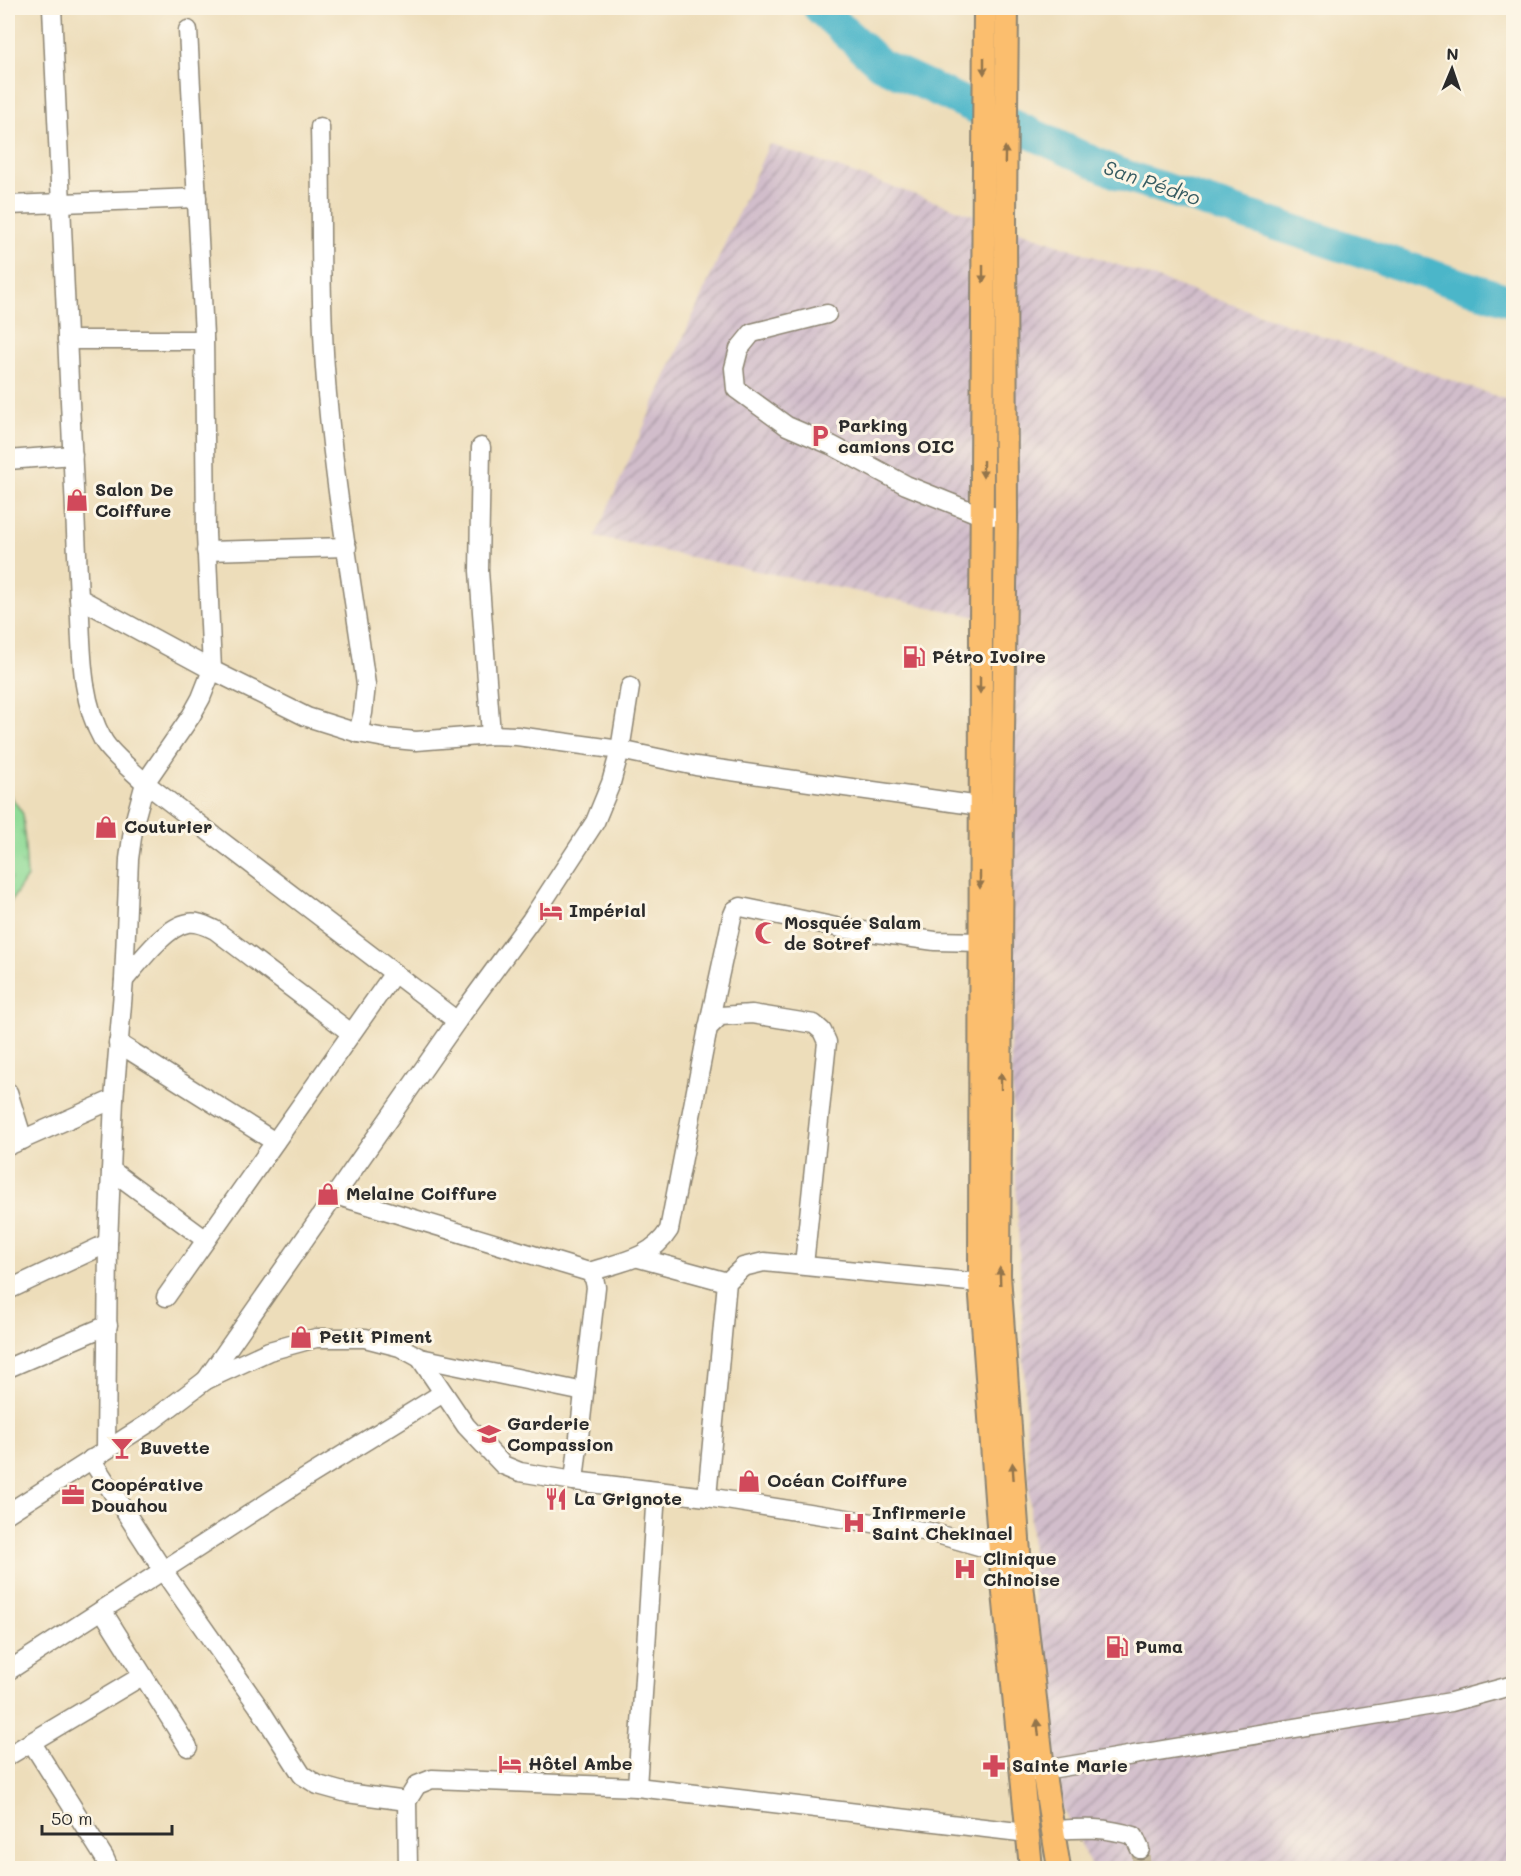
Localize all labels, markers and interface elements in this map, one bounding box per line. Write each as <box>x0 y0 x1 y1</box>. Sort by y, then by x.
north arrow <box>1422 39 1482 99</box>
text: N <box>1446 43 1459 64</box>
one-way arrow <box>979 56 989 75</box>
one-way arrow <box>1000 146 1010 165</box>
water label: San Pédro <box>1101 153 1204 211</box>
one-way arrow <box>978 264 988 283</box>
place label: Parking camions OIC <box>838 413 954 458</box>
parking icon: Parking camions OIC <box>807 423 833 449</box>
one-way arrow <box>978 459 988 478</box>
place label: Salon De Coiffure <box>95 477 174 522</box>
shop icon: Salon De Coiffure <box>64 487 90 513</box>
fuel station icon: Pétro Ivoire <box>901 644 927 670</box>
place label: Pétro Ivoire <box>932 644 1046 668</box>
one-way arrow <box>975 675 985 694</box>
shop icon: Couturier <box>93 814 119 840</box>
place label: Couturier <box>124 814 212 838</box>
one-way arrow <box>975 870 985 889</box>
hotel icon: Impérial <box>538 898 564 924</box>
place label: Impérial <box>569 898 646 922</box>
place label: Mosquée Salam de Sotref <box>784 910 921 955</box>
mosque icon: Mosquée Salam de Sotref <box>753 920 779 946</box>
one-way arrow <box>996 1072 1006 1091</box>
shop icon: Melaine Coiffure <box>315 1181 341 1207</box>
place label: Melaine Coiffure <box>346 1181 497 1205</box>
one-way arrow <box>995 1267 1005 1286</box>
shop icon: Petit Piment <box>288 1324 314 1350</box>
place label: Petit Piment <box>319 1324 432 1348</box>
place label: Garderie Compassion <box>507 1411 613 1456</box>
school or university icon: Garderie Compassion <box>476 1421 502 1447</box>
bar icon: Buvette <box>109 1435 135 1461</box>
place label: Buvette <box>140 1435 210 1459</box>
one-way arrow <box>1009 1461 1018 1480</box>
shop icon: Océan Coiffure <box>736 1468 762 1494</box>
place label: Océan Coiffure <box>767 1468 907 1492</box>
place label: Coopérative Douahou <box>91 1472 204 1517</box>
office icon: Coopérative Douahou <box>60 1482 86 1508</box>
restaurant icon: La Grignote <box>543 1486 569 1512</box>
place label: La Grignote <box>574 1486 682 1510</box>
place label: Infirmerie Saint Chekinael <box>872 1500 1013 1545</box>
hospital icon: Infirmerie Saint Chekinael <box>841 1510 867 1536</box>
place label: Clinique Chinoise <box>983 1546 1060 1591</box>
hospital icon: Clinique Chinoise <box>952 1556 978 1582</box>
fuel station icon: Puma <box>1104 1634 1130 1660</box>
place label: Puma <box>1135 1634 1183 1658</box>
one-way arrow <box>1033 1718 1043 1737</box>
hotel icon: Hôtel Ambe <box>497 1751 523 1777</box>
place label: Hôtel Ambe <box>528 1751 633 1775</box>
pharmacy icon: Sainte Marie <box>981 1753 1007 1779</box>
place label: Sainte Marie <box>1012 1753 1128 1777</box>
scale bar <box>42 1798 172 1836</box>
text: 50 m <box>51 1806 93 1830</box>

